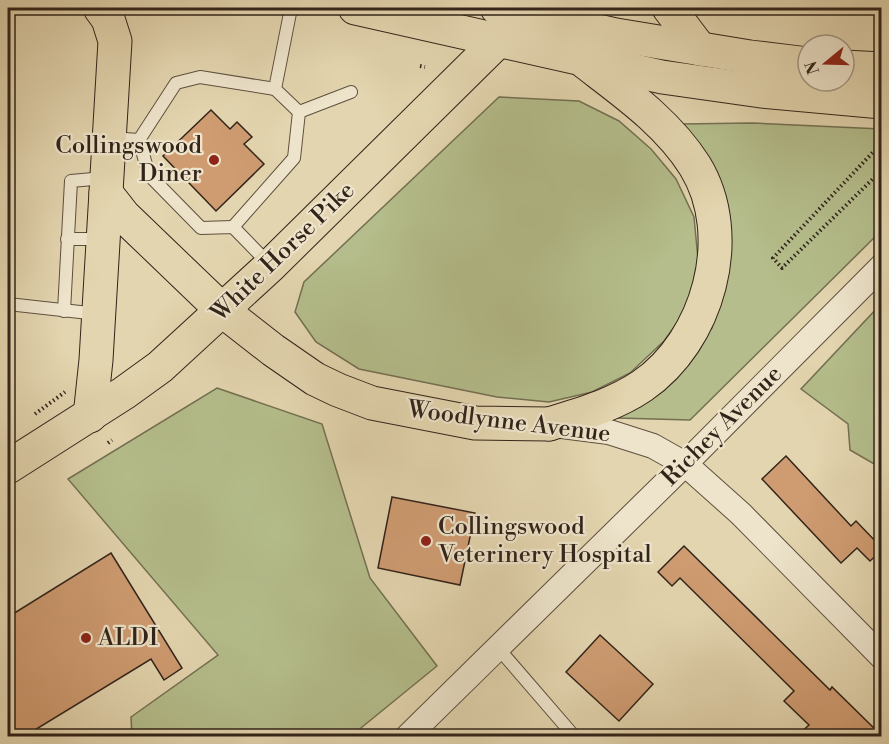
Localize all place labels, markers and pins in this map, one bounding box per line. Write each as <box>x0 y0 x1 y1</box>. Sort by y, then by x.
place label: Collingswood Diner <box>55 131 202 189</box>
marker: Collingswood Diner <box>207 153 221 167</box>
place label: Collingswood Veterinery Hospital <box>437 512 652 570</box>
marker: Collingswood Veterinery Hospital <box>419 534 433 548</box>
place label: ALDI <box>97 623 158 653</box>
marker: ALDI <box>79 631 93 645</box>

